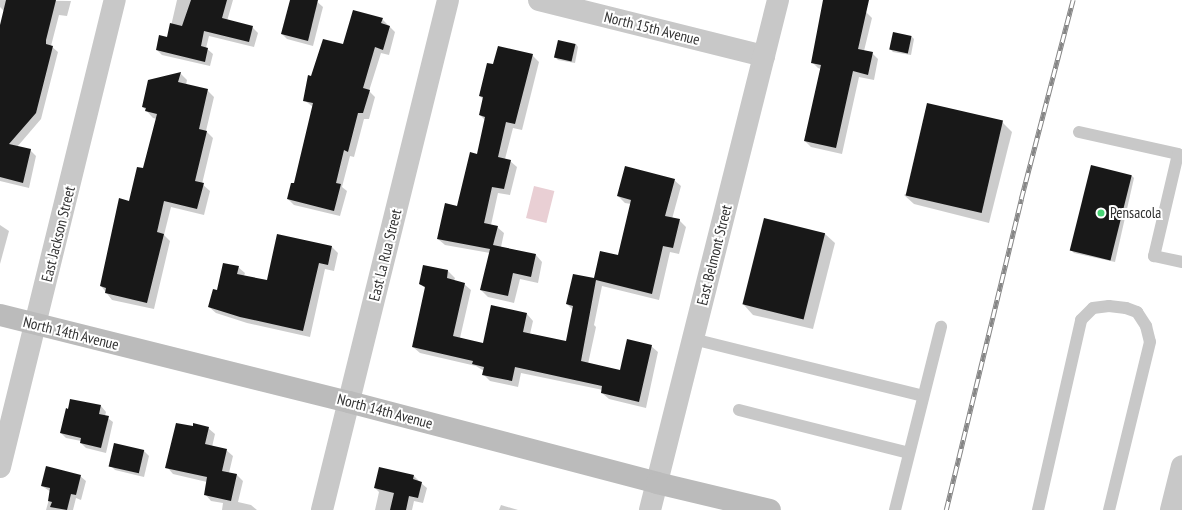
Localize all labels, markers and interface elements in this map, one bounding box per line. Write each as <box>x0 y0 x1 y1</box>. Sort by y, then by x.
street label: North 15th Avenue <box>602 7 702 49</box>
street label: East Jackson Street <box>37 184 79 284</box>
street label: East Belmont Street <box>693 203 735 307</box>
place label: Pensacola <box>1110 204 1161 222</box>
street label: East La Rua Street <box>365 207 405 303</box>
marker: Pensacola <box>1095 207 1107 219</box>
street label: North 14th Avenue <box>21 312 121 354</box>
street label: North 14th Avenue <box>335 390 435 432</box>

